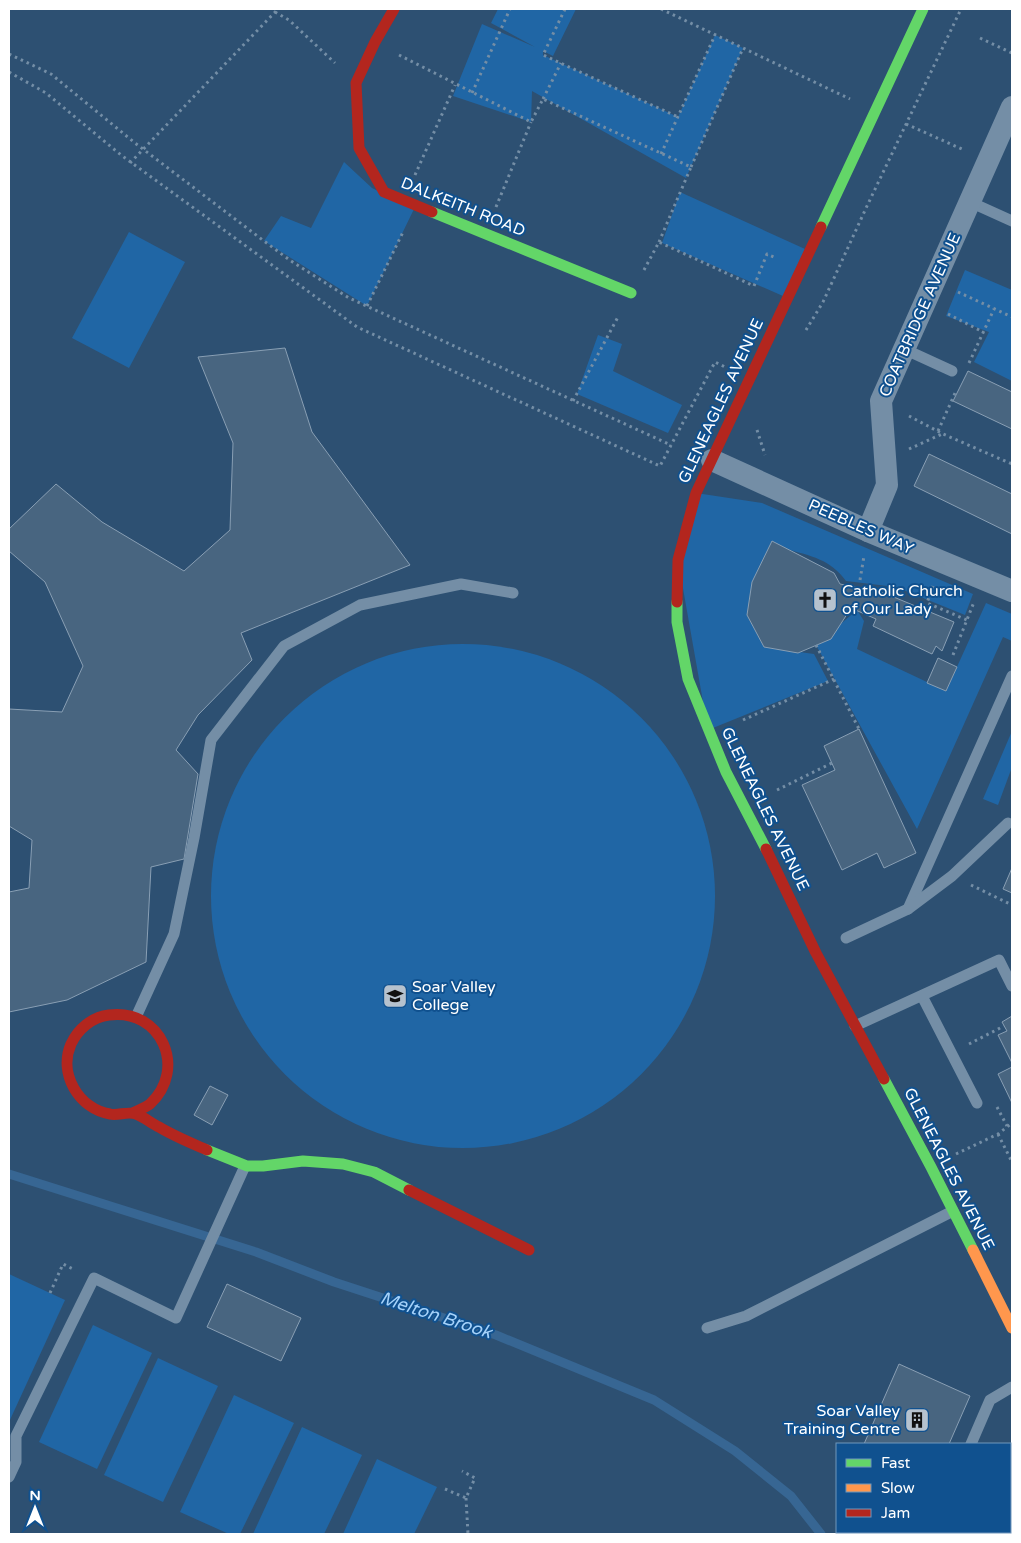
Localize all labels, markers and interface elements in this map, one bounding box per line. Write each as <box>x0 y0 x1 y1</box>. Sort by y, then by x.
street label: DALKEITH ROAD <box>398 173 528 241</box>
street label: COATBRIDGE AVENUE <box>875 230 965 400</box>
street label: GLENEAGLES AVENUE <box>674 315 768 487</box>
street label: PEEBLES WAY <box>805 495 917 559</box>
place label: Catholic Church of Our Lady <box>842 581 963 619</box>
church icon: Catholic Church of Our Lady <box>812 587 838 613</box>
street label: GLENEAGLES AVENUE <box>717 724 813 894</box>
place label: Soar Valley College <box>412 977 496 1015</box>
school or university icon: Soar Valley College <box>382 983 408 1009</box>
street label: GLENEAGLES AVENUE <box>899 1084 999 1254</box>
water label: Melton Brook <box>378 1287 496 1344</box>
place label: Soar Valley Training Centre <box>784 1401 900 1439</box>
building icon: Soar Valley Training Centre <box>904 1407 930 1433</box>
legend <box>836 1443 1011 1533</box>
text: Fast <box>881 1454 911 1472</box>
text: Slow <box>881 1479 915 1497</box>
north arrow <box>10 1483 60 1533</box>
text: N <box>29 1487 41 1504</box>
text: Jam <box>881 1504 910 1522</box>

